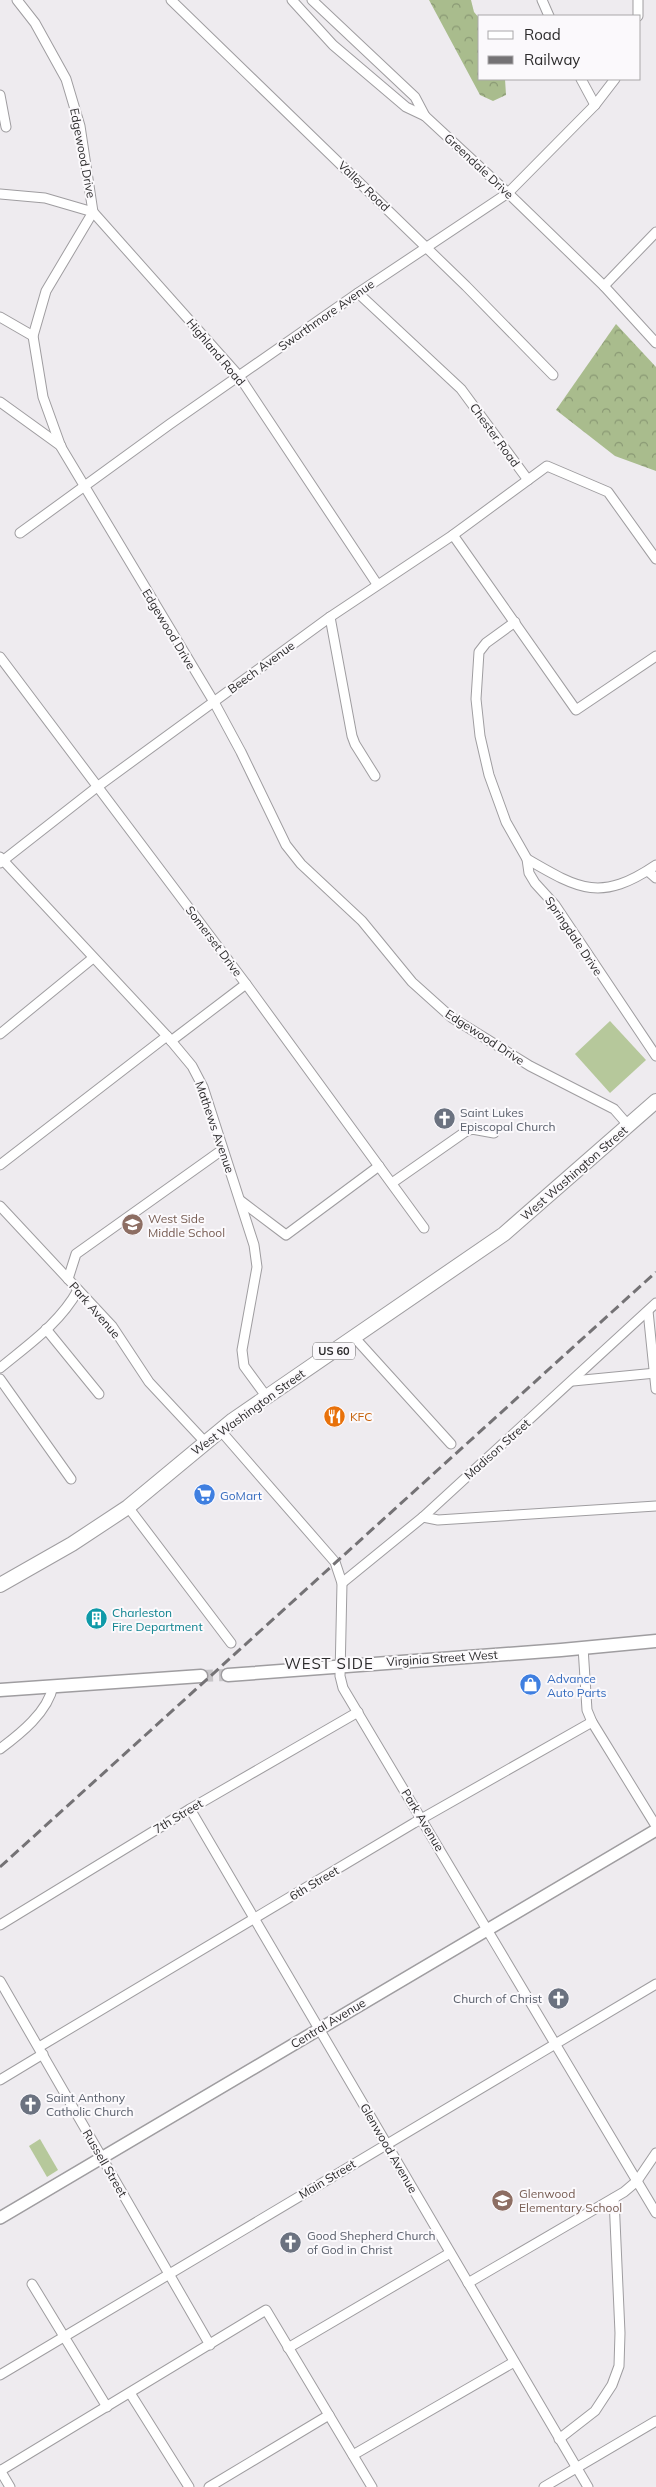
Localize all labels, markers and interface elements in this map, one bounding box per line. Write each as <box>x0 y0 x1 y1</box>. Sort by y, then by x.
legend <box>478 15 641 80</box>
text: Road <box>524 25 561 44</box>
text: Railway <box>524 50 580 69</box>
street label: Edgewood Drive <box>67 107 99 199</box>
street label: Greendale Drive <box>441 130 517 202</box>
street label: Valley Road <box>335 158 393 214</box>
street label: Swarthmore Avenue <box>275 276 377 354</box>
street label: Highland Road <box>184 315 248 389</box>
street label: Chester Road <box>467 400 523 470</box>
street label: Edgewood Drive <box>139 586 199 672</box>
street label: Beech Avenue <box>225 638 297 696</box>
street label: Springdale Drive <box>542 894 606 978</box>
street label: Somerset Drive <box>183 903 245 979</box>
street label: Edgewood Drive <box>443 1006 527 1068</box>
street label: Mathews Avenue <box>192 1079 238 1175</box>
place label: Saint Lukes Episcopal Church <box>460 1105 556 1134</box>
church icon: Saint Lukes Episcopal Church <box>432 1107 456 1131</box>
street label: West Washington Street <box>517 1122 631 1224</box>
place label: West Side Middle School <box>148 1211 225 1240</box>
school or university icon: West Side Middle School <box>120 1213 144 1237</box>
street label: Park Avenue <box>66 1279 124 1341</box>
road number: US 60 <box>313 1342 355 1360</box>
street label: West Washington Street <box>188 1366 308 1458</box>
restaurant icon: KFC <box>322 1404 346 1428</box>
place label: KFC <box>350 1409 372 1424</box>
street label: Madison Street <box>461 1415 533 1483</box>
supermarket icon: GoMart <box>192 1483 216 1507</box>
place label: GoMart <box>220 1488 262 1503</box>
place label: Charleston Fire Department <box>112 1605 203 1634</box>
building icon: Charleston Fire Department <box>84 1607 108 1631</box>
street label: Virginia Street West <box>386 1647 498 1669</box>
district label: WEST SIDE <box>284 1654 374 1673</box>
place label: Advance Auto Parts <box>547 1671 606 1700</box>
shop icon: Advance Auto Parts <box>519 1673 543 1697</box>
street label: Park Avenue <box>398 1786 448 1854</box>
street label: 7th Street <box>151 1795 205 1837</box>
street label: 6th Street <box>287 1862 341 1904</box>
church icon: Church of Christ <box>546 1986 570 2010</box>
place label: Church of Christ <box>453 1991 542 2006</box>
street label: Central Avenue <box>288 1995 368 2051</box>
place label: Saint Anthony Catholic Church <box>46 2090 134 2119</box>
church icon: Saint Anthony Catholic Church <box>18 2092 42 2116</box>
street label: Glenwood Avenue <box>357 2100 421 2196</box>
street label: Russell Street <box>80 2126 130 2200</box>
street label: Main Street <box>296 2156 358 2202</box>
place label: Glenwood Elementary School <box>519 2186 622 2215</box>
school or university icon: Glenwood Elementary School <box>491 2188 515 2212</box>
place label: Good Shepherd Church of God in Christ <box>307 2228 436 2257</box>
church icon: Good Shepherd Church of God in Christ <box>279 2230 303 2254</box>

